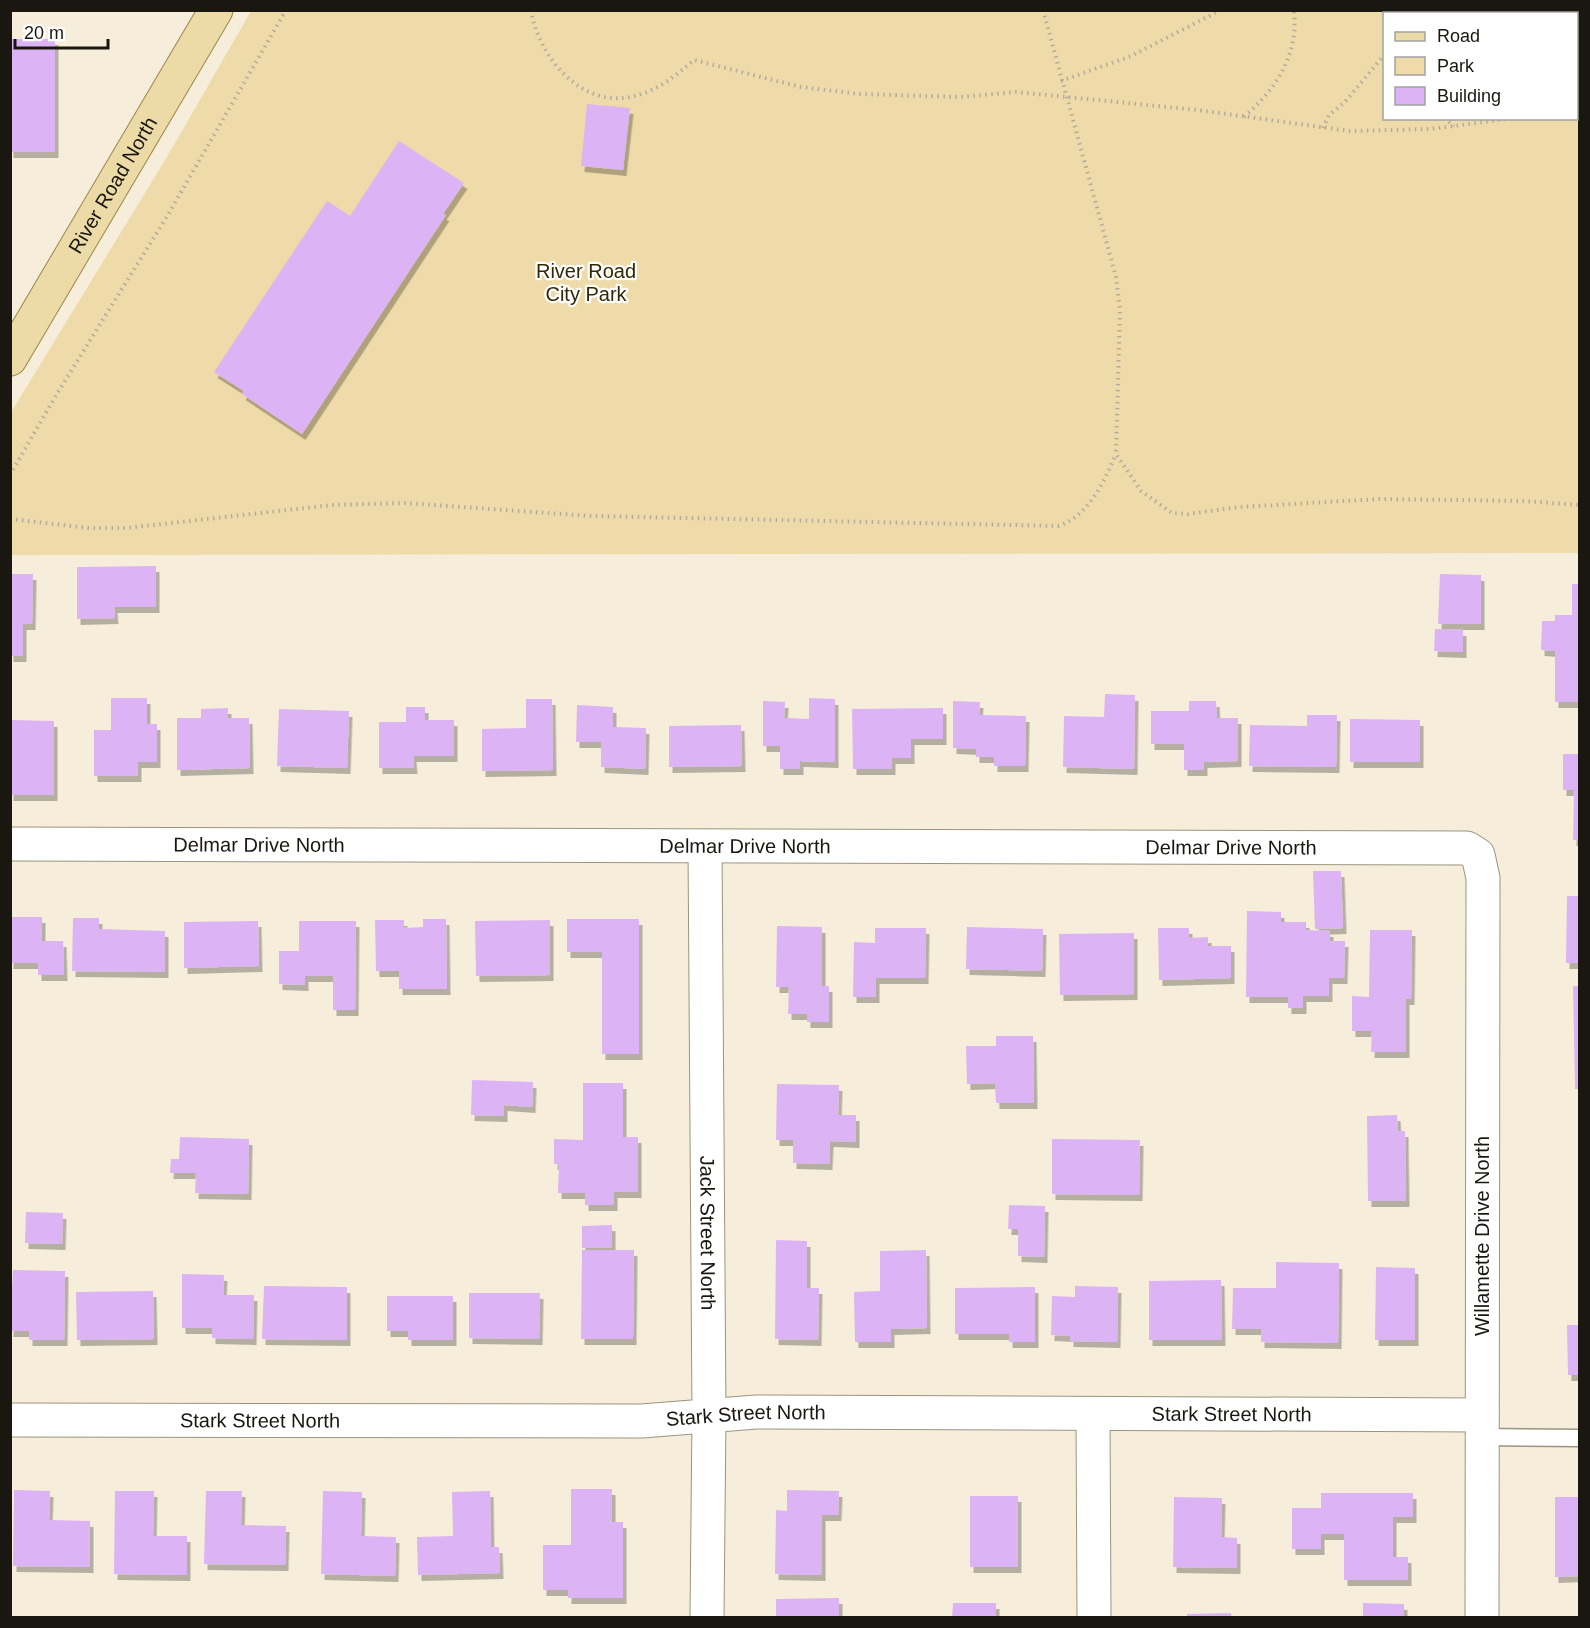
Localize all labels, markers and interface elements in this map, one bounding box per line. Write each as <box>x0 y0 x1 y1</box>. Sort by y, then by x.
scale bar <box>15 12 108 50</box>
legend <box>1383 12 1578 120</box>
text: 20 m <box>24 23 64 43</box>
text: Road <box>1437 26 1480 46</box>
text: Park <box>1437 56 1475 76</box>
text: Building <box>1437 86 1501 106</box>
street label: River Road North <box>64 113 161 257</box>
park label: River Road City Park <box>536 260 636 305</box>
street label: Delmar Drive North <box>173 833 345 856</box>
street label: Delmar Drive North <box>659 835 831 857</box>
street label: Delmar Drive North <box>1145 836 1317 859</box>
street label: Willamette Drive North <box>1471 1136 1493 1336</box>
street label: Jack Street North <box>696 1156 719 1310</box>
street label: Stark Street North <box>665 1401 826 1430</box>
street label: Stark Street North <box>1152 1403 1312 1425</box>
street label: Stark Street North <box>180 1409 340 1432</box>

